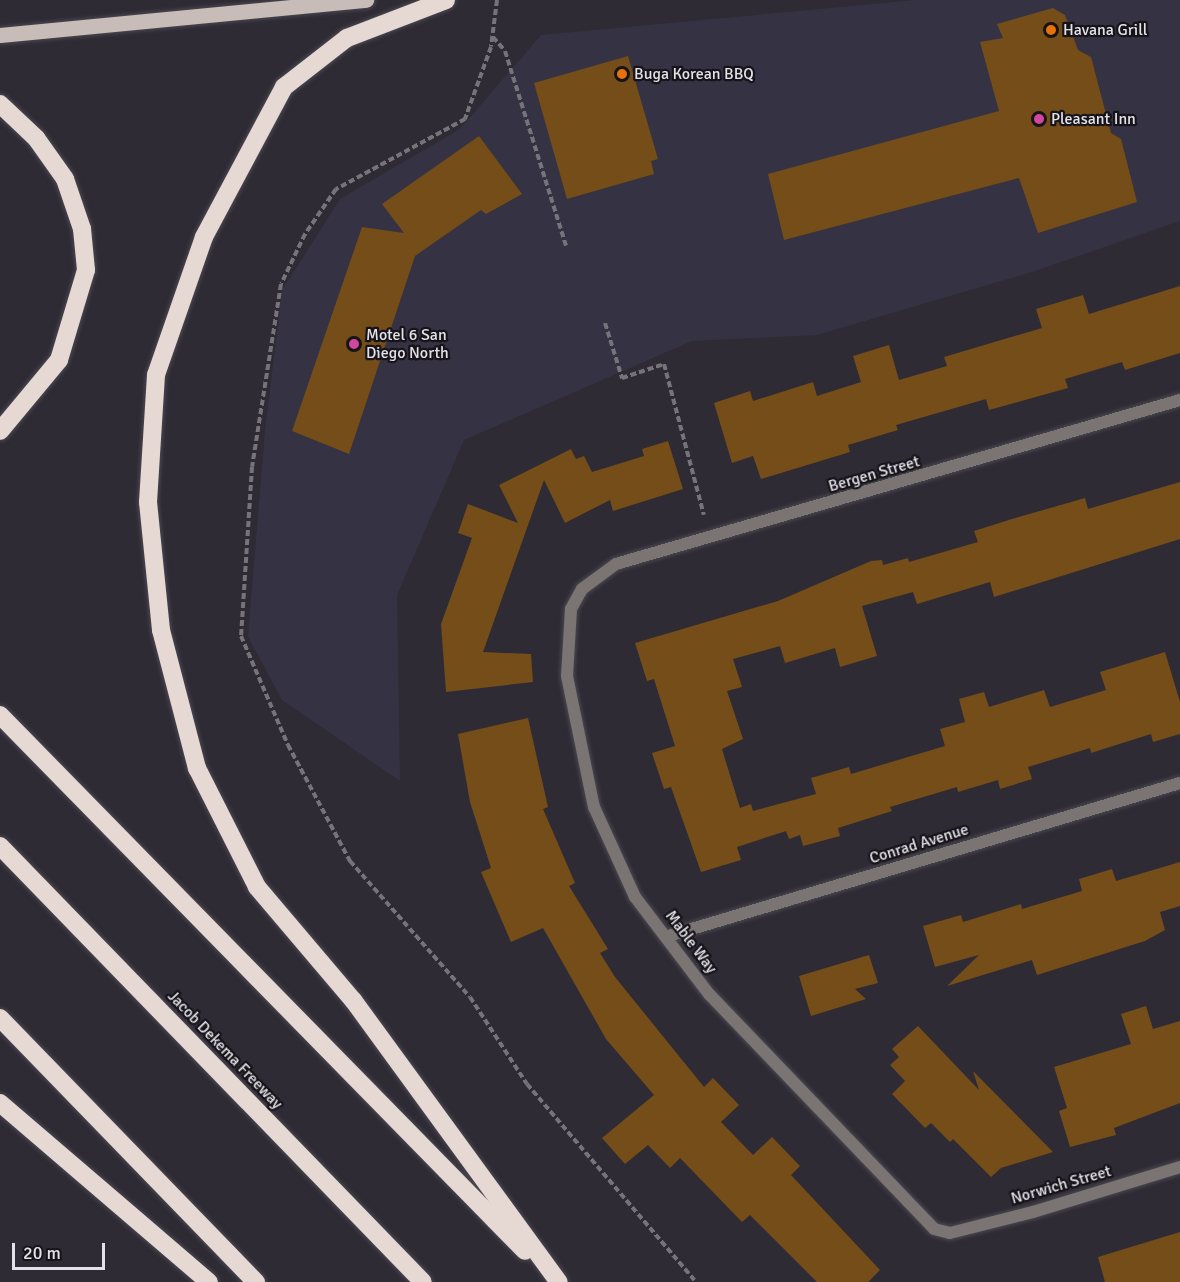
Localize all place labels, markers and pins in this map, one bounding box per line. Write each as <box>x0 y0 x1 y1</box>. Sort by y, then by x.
place label: Havana Grill <box>1063 20 1147 40</box>
marker: Havana Grill <box>1044 23 1058 37</box>
place label: Buga Korean BBQ <box>634 64 754 84</box>
marker: Buga Korean BBQ <box>615 67 629 81</box>
place label: Pleasant Inn <box>1051 109 1136 129</box>
marker: Pleasant Inn <box>1032 112 1046 126</box>
place label: Motel 6 San Diego North <box>366 325 449 363</box>
marker: Motel 6 San Diego North <box>347 337 361 351</box>

